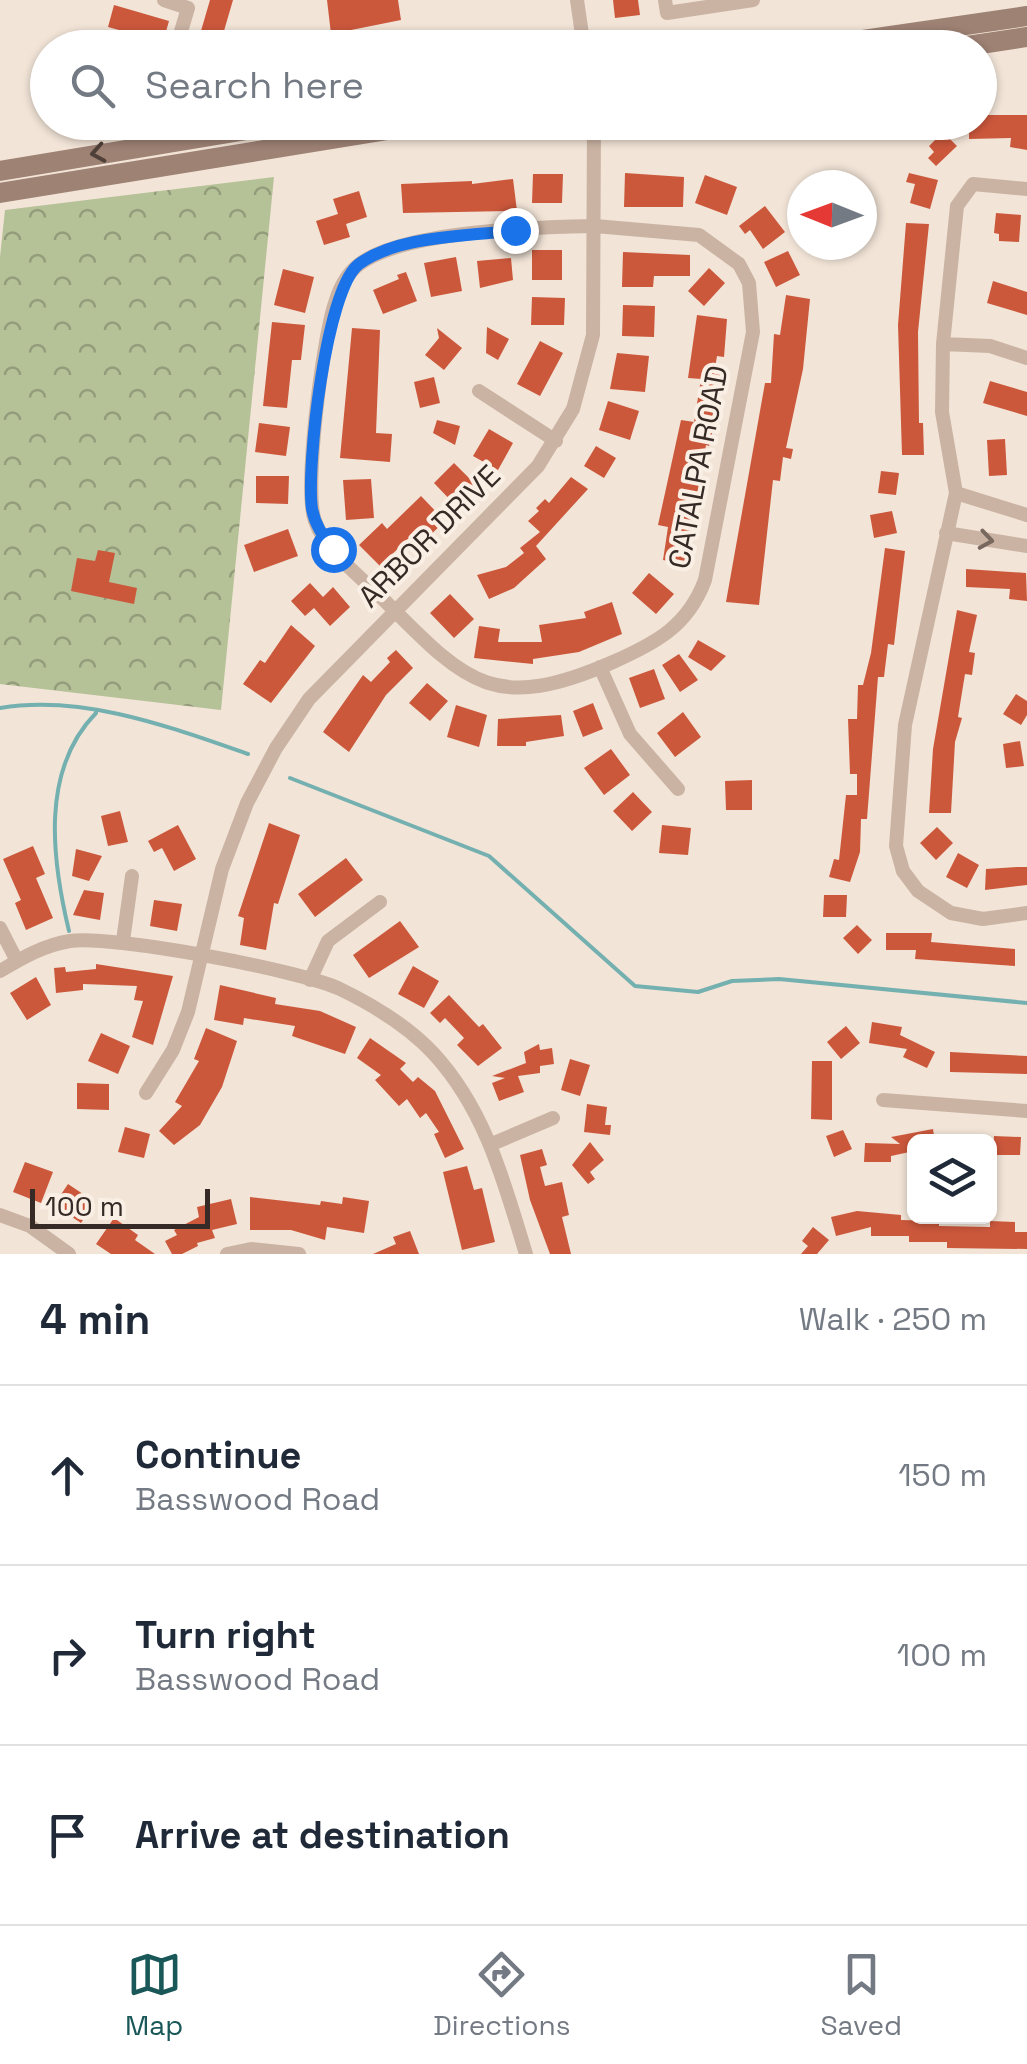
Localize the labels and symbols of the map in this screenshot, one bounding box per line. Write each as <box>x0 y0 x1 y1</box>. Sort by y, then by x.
one-way arrow <box>89 142 106 163</box>
north arrow <box>787 170 877 260</box>
route end <box>493 208 539 254</box>
street label: CATALPA ROAD <box>659 362 737 572</box>
street label: ARBOR DRIVE <box>349 456 509 616</box>
route start <box>311 527 357 573</box>
one-way arrow <box>978 529 995 550</box>
scale bar <box>30 1184 210 1228</box>

